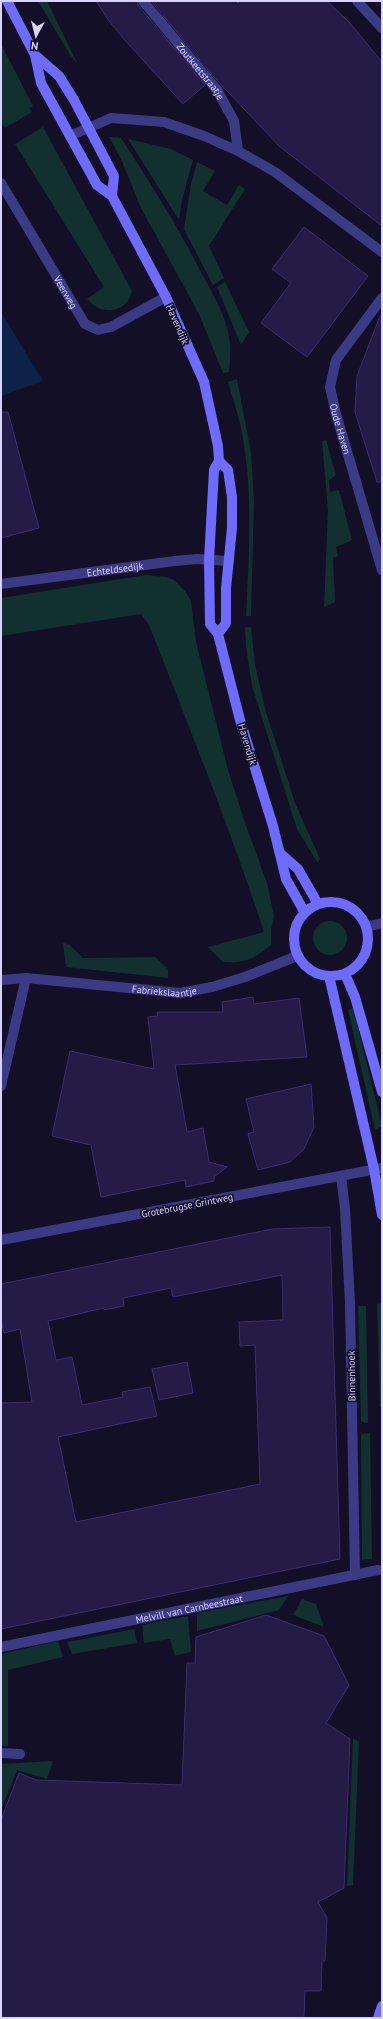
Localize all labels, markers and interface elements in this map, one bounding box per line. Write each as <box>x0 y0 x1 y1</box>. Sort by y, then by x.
north arrow <box>16 16 56 56</box>
text: N <box>30 39 39 53</box>
street label: Zoutkeetstraatje <box>174 40 227 102</box>
street label: Veerweg <box>50 273 80 311</box>
street label: Havendijk <box>163 302 192 346</box>
street label: Oude Haven <box>327 402 354 456</box>
street label: Echteldsedijk <box>86 559 144 580</box>
street label: Havendijk <box>235 722 260 767</box>
street label: Fabriekslaantje <box>131 982 198 1000</box>
street label: Grotebrugse Grintweg <box>140 1190 234 1221</box>
street label: Binnenhoek <box>345 1350 358 1401</box>
street label: Melvill van Carnbeestraat <box>135 1592 245 1626</box>

